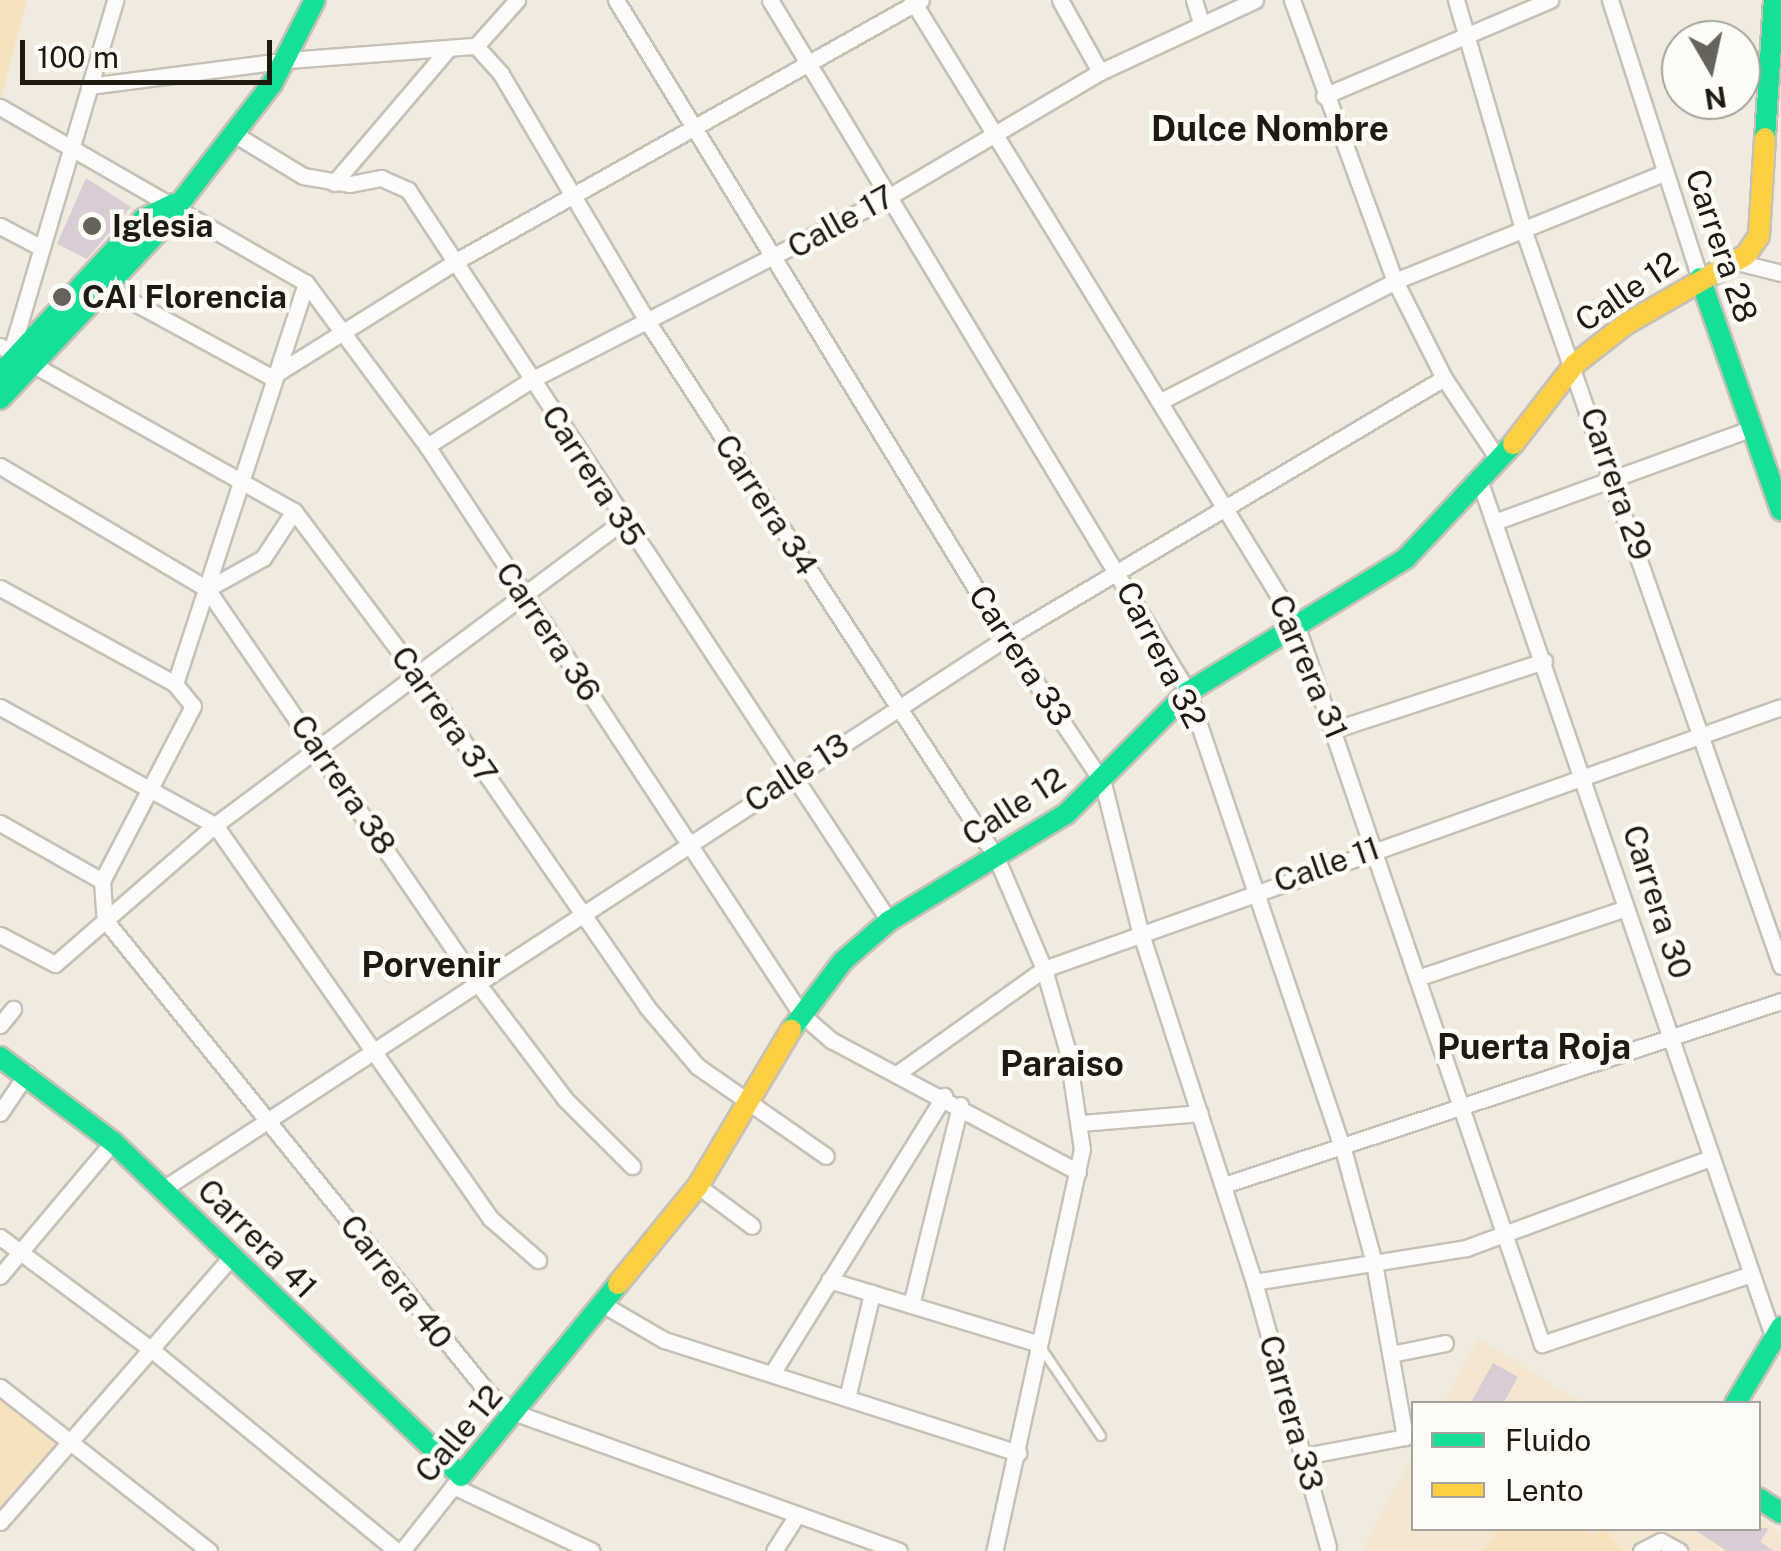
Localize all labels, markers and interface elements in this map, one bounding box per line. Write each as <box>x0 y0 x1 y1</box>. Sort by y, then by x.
scale bar <box>25 20 278 82</box>
north arrow <box>1661 20 1761 120</box>
text: 100 m <box>37 39 119 75</box>
text: N <box>1702 80 1729 116</box>
district label: Dulce Nombre <box>1151 108 1389 150</box>
street label: Carrera 28 <box>1677 164 1765 328</box>
street label: Calle 17 <box>781 177 901 267</box>
place label: Iglesia <box>112 207 213 245</box>
marker: Iglesia <box>81 215 103 237</box>
street label: Calle 12 <box>1568 244 1686 340</box>
place label: CAI Florencia <box>82 278 287 316</box>
marker: CAI Florencia <box>51 286 73 308</box>
street label: Carrera 35 <box>533 398 653 554</box>
street label: Carrera 29 <box>1572 403 1660 565</box>
street label: Carrera 34 <box>706 427 826 583</box>
street label: Carrera 36 <box>487 555 609 709</box>
street label: Carrera 32 <box>1108 575 1214 735</box>
street label: Carrera 33 <box>960 578 1080 734</box>
street label: Carrera 31 <box>1260 589 1356 745</box>
street label: Carrera 37 <box>383 639 505 791</box>
street label: Carrera 38 <box>282 708 404 862</box>
street label: Calle 13 <box>738 725 856 821</box>
street label: Calle 12 <box>955 759 1073 855</box>
street label: Carrera 30 <box>1614 820 1700 984</box>
street label: Calle 11 <box>1269 829 1385 901</box>
district label: Porvenir <box>361 944 501 986</box>
district label: Puerta Roja <box>1437 1026 1631 1068</box>
district label: Paraiso <box>1000 1043 1124 1085</box>
street label: Carrera 41 <box>189 1171 325 1307</box>
street label: Carrera 40 <box>332 1207 460 1357</box>
street label: Carrera 33 <box>1251 1331 1331 1495</box>
street label: Calle 12 <box>407 1377 511 1491</box>
legend <box>1411 1401 1761 1531</box>
text: Fluido <box>1505 1422 1591 1458</box>
text: Lento <box>1505 1472 1584 1508</box>

